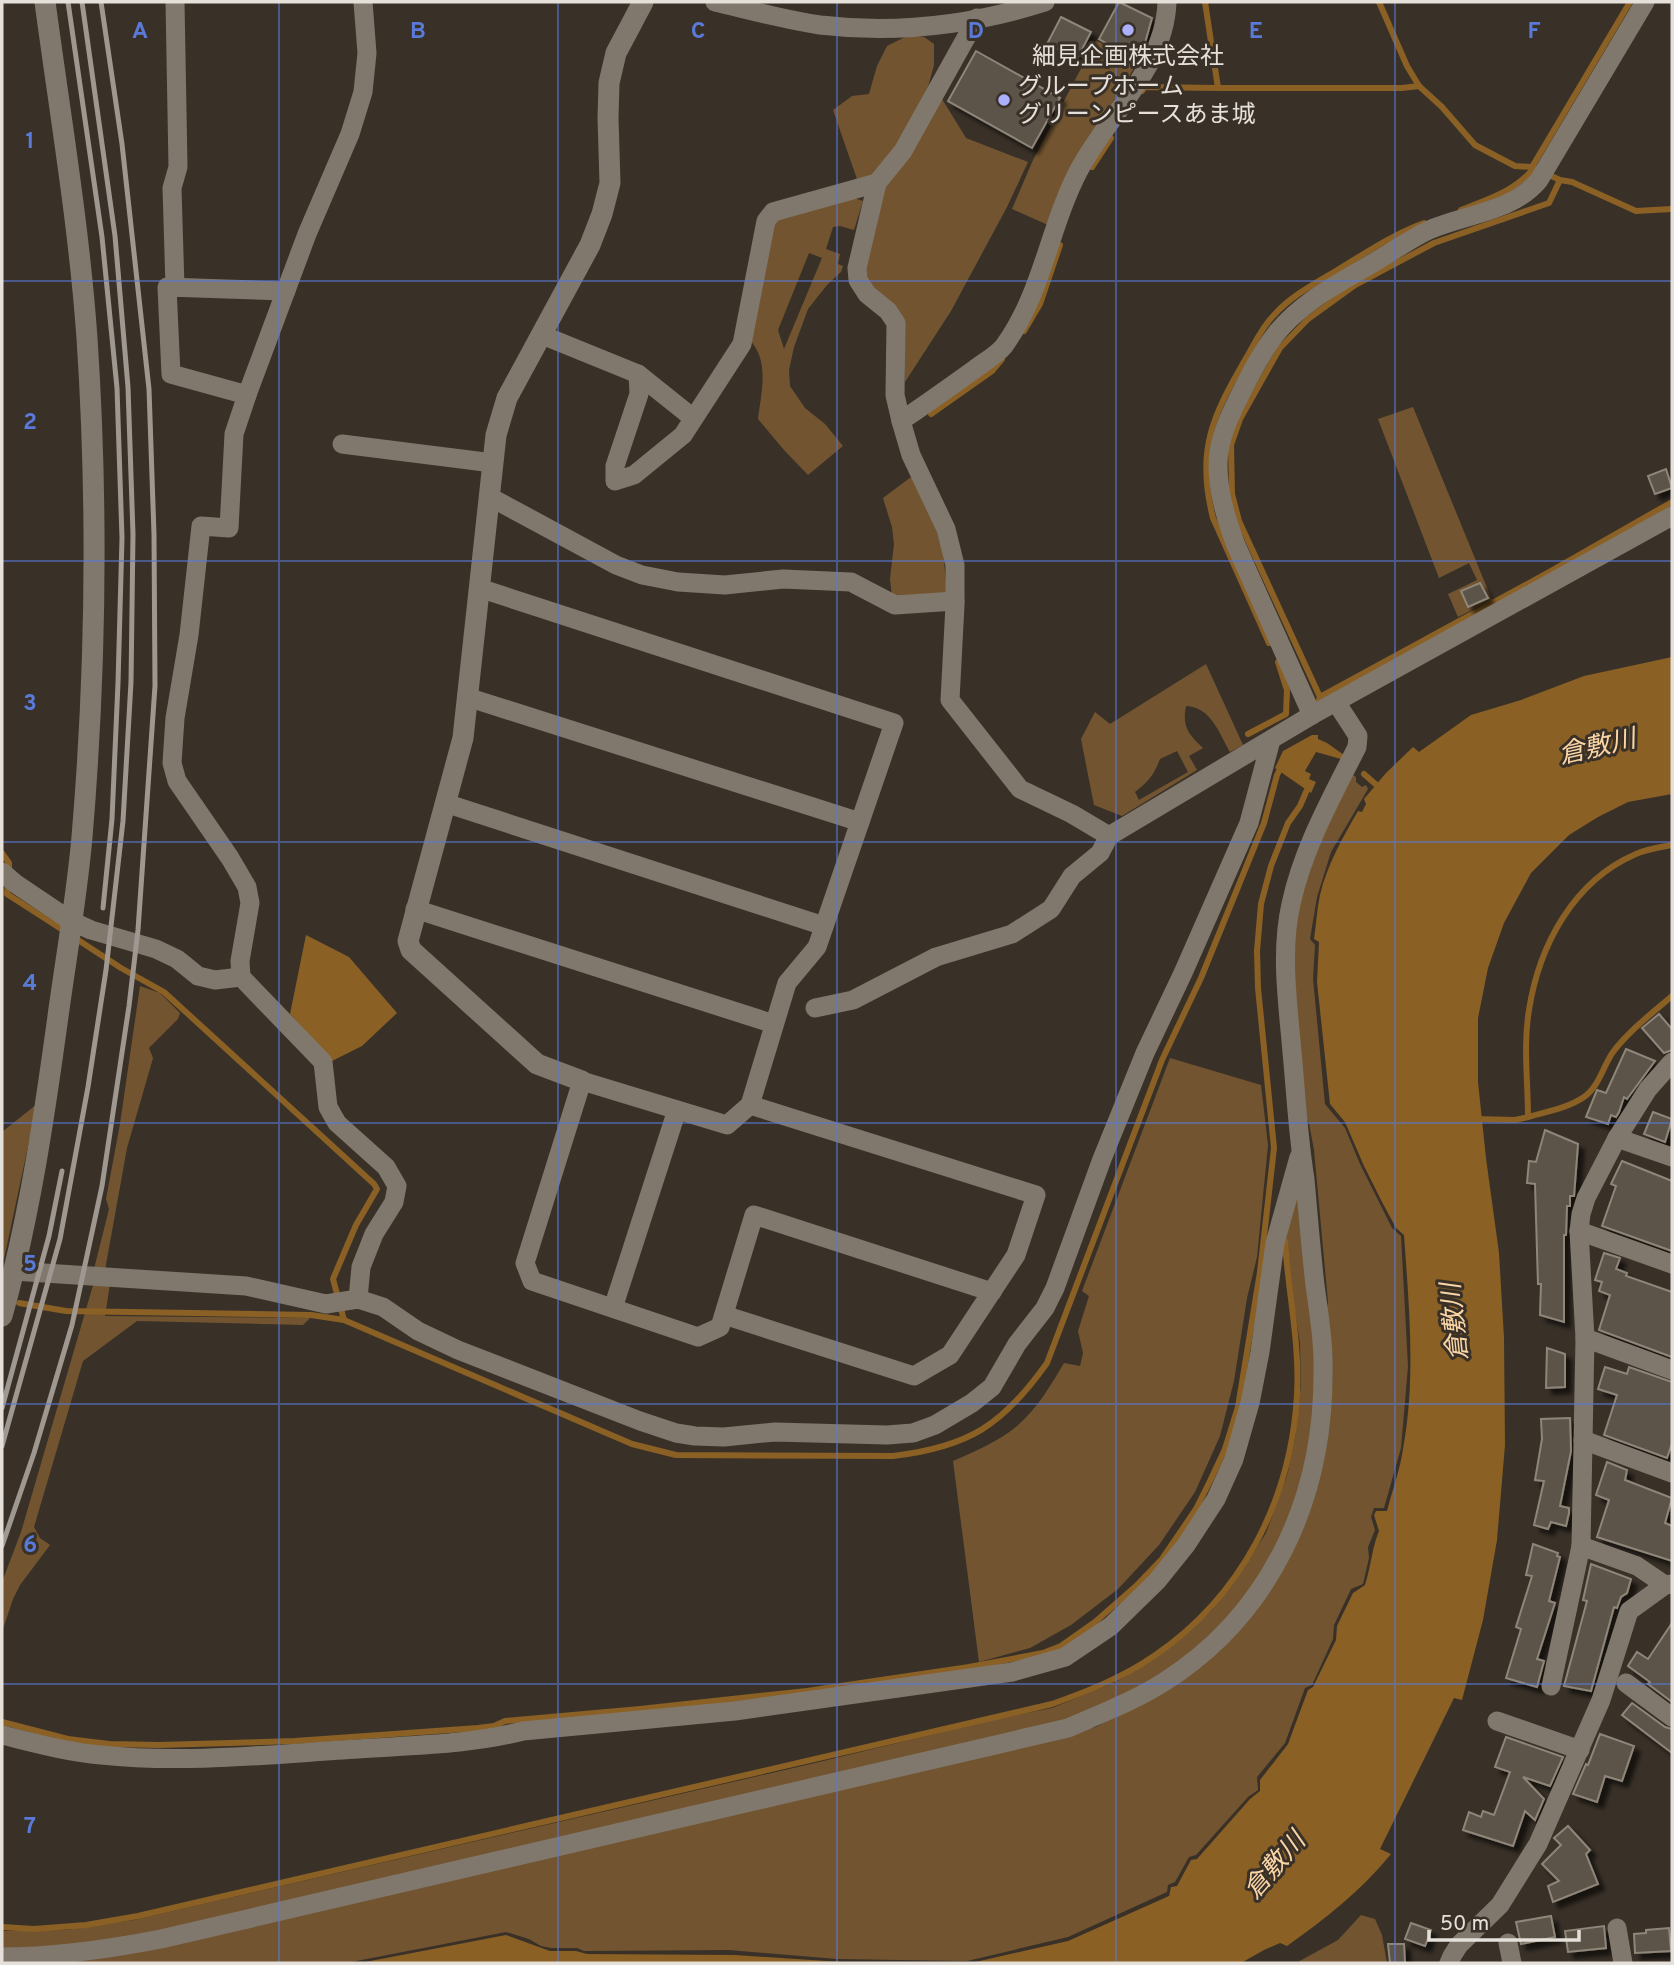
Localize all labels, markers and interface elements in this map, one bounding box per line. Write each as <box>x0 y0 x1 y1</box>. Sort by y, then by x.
text: A <box>132 18 148 47</box>
text: B <box>410 18 426 47</box>
text: C <box>691 18 705 47</box>
text: D <box>968 18 984 47</box>
text: E <box>1249 18 1263 47</box>
text: F <box>1527 18 1541 47</box>
marker: 細見企画株式会社 <box>1120 22 1136 38</box>
place label: 細見企画株式会社 <box>1032 43 1224 73</box>
place label: グループホーム グリーンピースあま城 <box>1018 73 1256 131</box>
marker: グループホーム グリーンピースあま城 <box>996 92 1012 108</box>
text: 1 <box>25 128 35 157</box>
text: 2 <box>23 409 37 438</box>
text: 3 <box>23 690 37 719</box>
water label: 倉敷川 <box>1556 723 1642 773</box>
text: 4 <box>23 970 37 999</box>
text: 5 <box>23 1251 37 1280</box>
water label: 倉敷川 <box>1436 1278 1477 1362</box>
text: 6 <box>23 1532 37 1561</box>
text: 7 <box>24 1813 36 1842</box>
water label: 倉敷川 <box>1238 1824 1316 1907</box>
scale bar <box>1429 1898 1580 1942</box>
text: 50 m <box>1440 1911 1489 1938</box>

